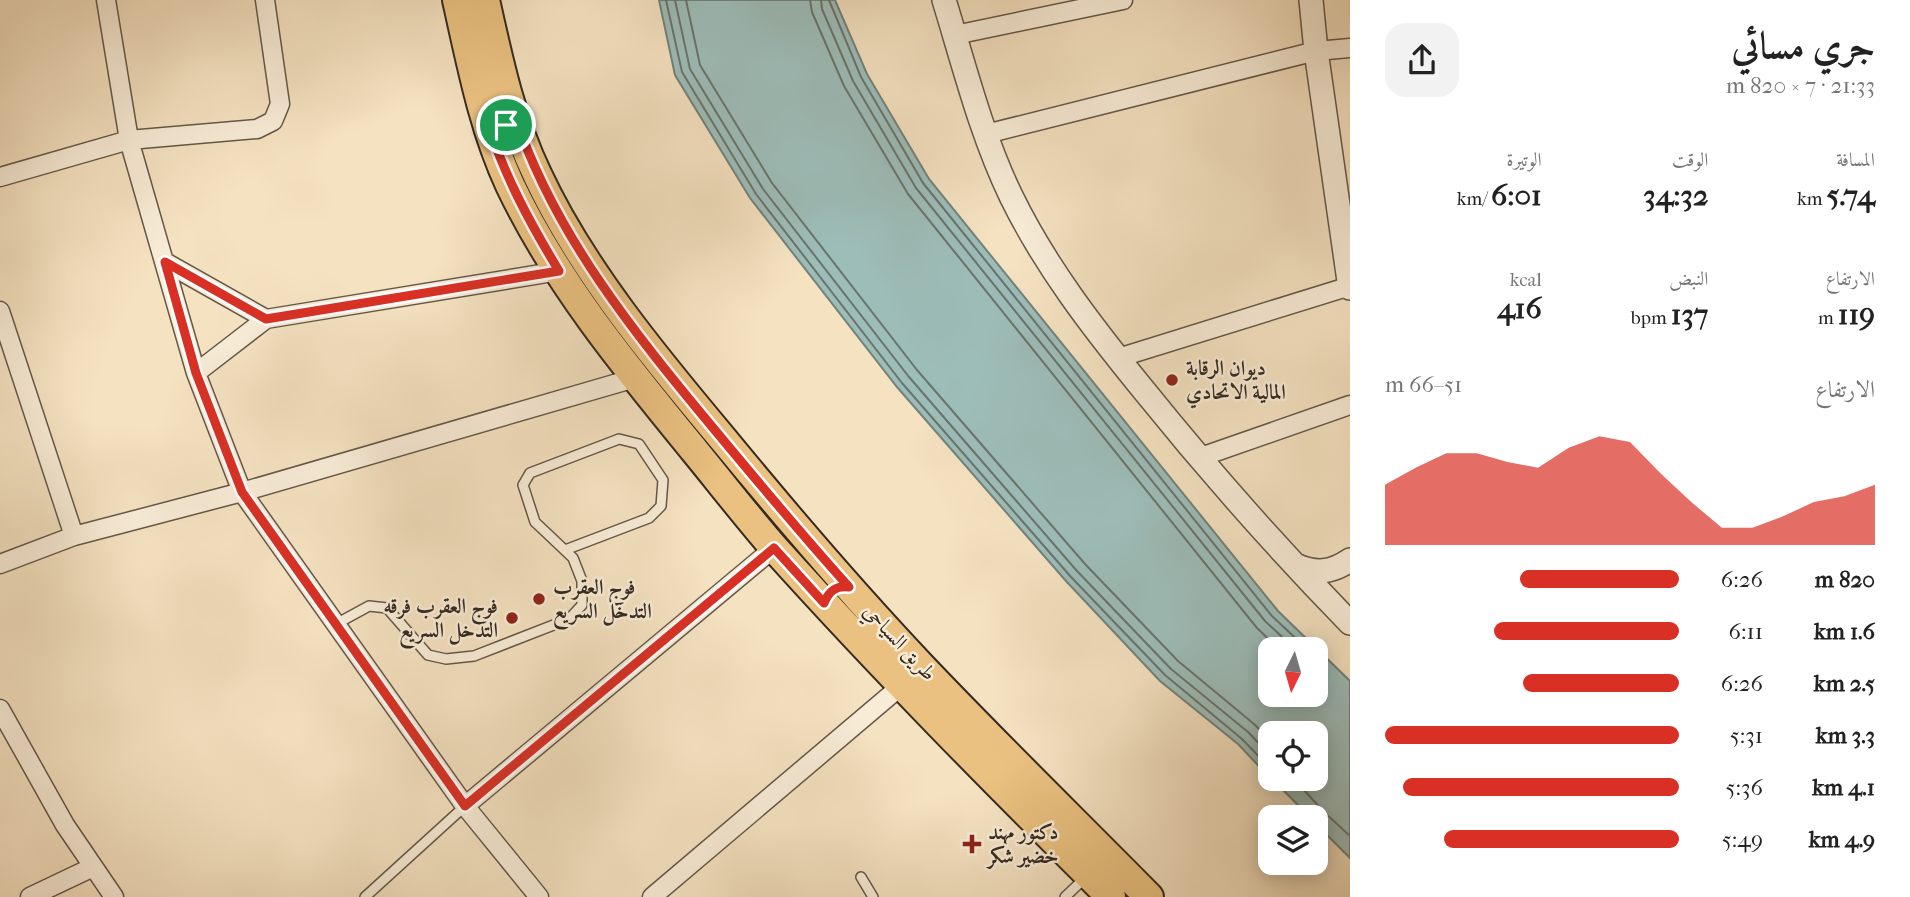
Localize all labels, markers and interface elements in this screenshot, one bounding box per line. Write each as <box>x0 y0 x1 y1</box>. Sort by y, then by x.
button: share <box>1385 23 1459 97</box>
text: جري مسائي <box>1731 23 1875 68</box>
text: 21:33 · 7 × 820 m <box>1726 72 1875 99</box>
pin <box>476 95 536 155</box>
icon: arrive <box>487 106 525 144</box>
text: الوتيرة <box>1507 149 1542 171</box>
text: الوقت <box>1672 149 1708 171</box>
text: المسافة <box>1836 149 1875 171</box>
text: 6:01 <box>1491 178 1542 213</box>
text: 34:32 <box>1643 178 1708 213</box>
text: 5.74 <box>1827 178 1875 213</box>
text: /km <box>1457 188 1491 210</box>
text: km <box>1797 188 1827 210</box>
text: النبض <box>1669 268 1708 290</box>
text: الارتفاع <box>1826 268 1875 290</box>
text: kcal <box>1510 269 1542 291</box>
text: 416 <box>1497 291 1542 326</box>
text: 137 <box>1671 297 1708 332</box>
text: 119 <box>1838 297 1875 332</box>
text: bpm <box>1631 307 1671 329</box>
text: m <box>1818 307 1838 329</box>
place label: ديوان الرقابة المالية الاتحادي <box>1186 356 1286 409</box>
text: 51–66 m <box>1385 371 1462 398</box>
marker: ديوان الرقابة المالية الاتحادي <box>1164 372 1180 388</box>
text: الارتفاع <box>1815 376 1875 403</box>
text: 6:26 <box>1721 566 1763 593</box>
text: 820 m <box>1815 566 1875 593</box>
place label: فوج العقرب التدخل السريع <box>553 575 652 630</box>
marker: فوج العقرب التدخل السريع <box>531 591 547 607</box>
place label: فوج العقرب فرقه التدخل السريع <box>384 594 498 649</box>
street label: طريق السياحي <box>855 599 941 689</box>
marker: فوج العقرب فرقه التدخل السريع <box>504 610 520 626</box>
text: 6:11 <box>1729 618 1763 645</box>
text: 1.6 km <box>1814 618 1875 645</box>
north arrow <box>1258 637 1328 707</box>
map controls <box>1258 637 1328 875</box>
text: 6:26 <box>1721 670 1763 697</box>
text: 2.5 km <box>1814 670 1875 697</box>
button: locate <box>1258 721 1328 791</box>
text: 5:31 <box>1730 722 1763 749</box>
text: 3.3 km <box>1816 722 1875 749</box>
text: 5:36 <box>1726 774 1763 801</box>
text: 4.1 km <box>1812 774 1875 801</box>
button: layers <box>1258 805 1328 875</box>
place label: دكتور مهند خضير شكر <box>986 820 1059 870</box>
text: 5:49 <box>1722 826 1763 853</box>
text: 4.9 km <box>1809 826 1875 853</box>
marker: دكتور مهند خضير شكر <box>962 834 982 854</box>

